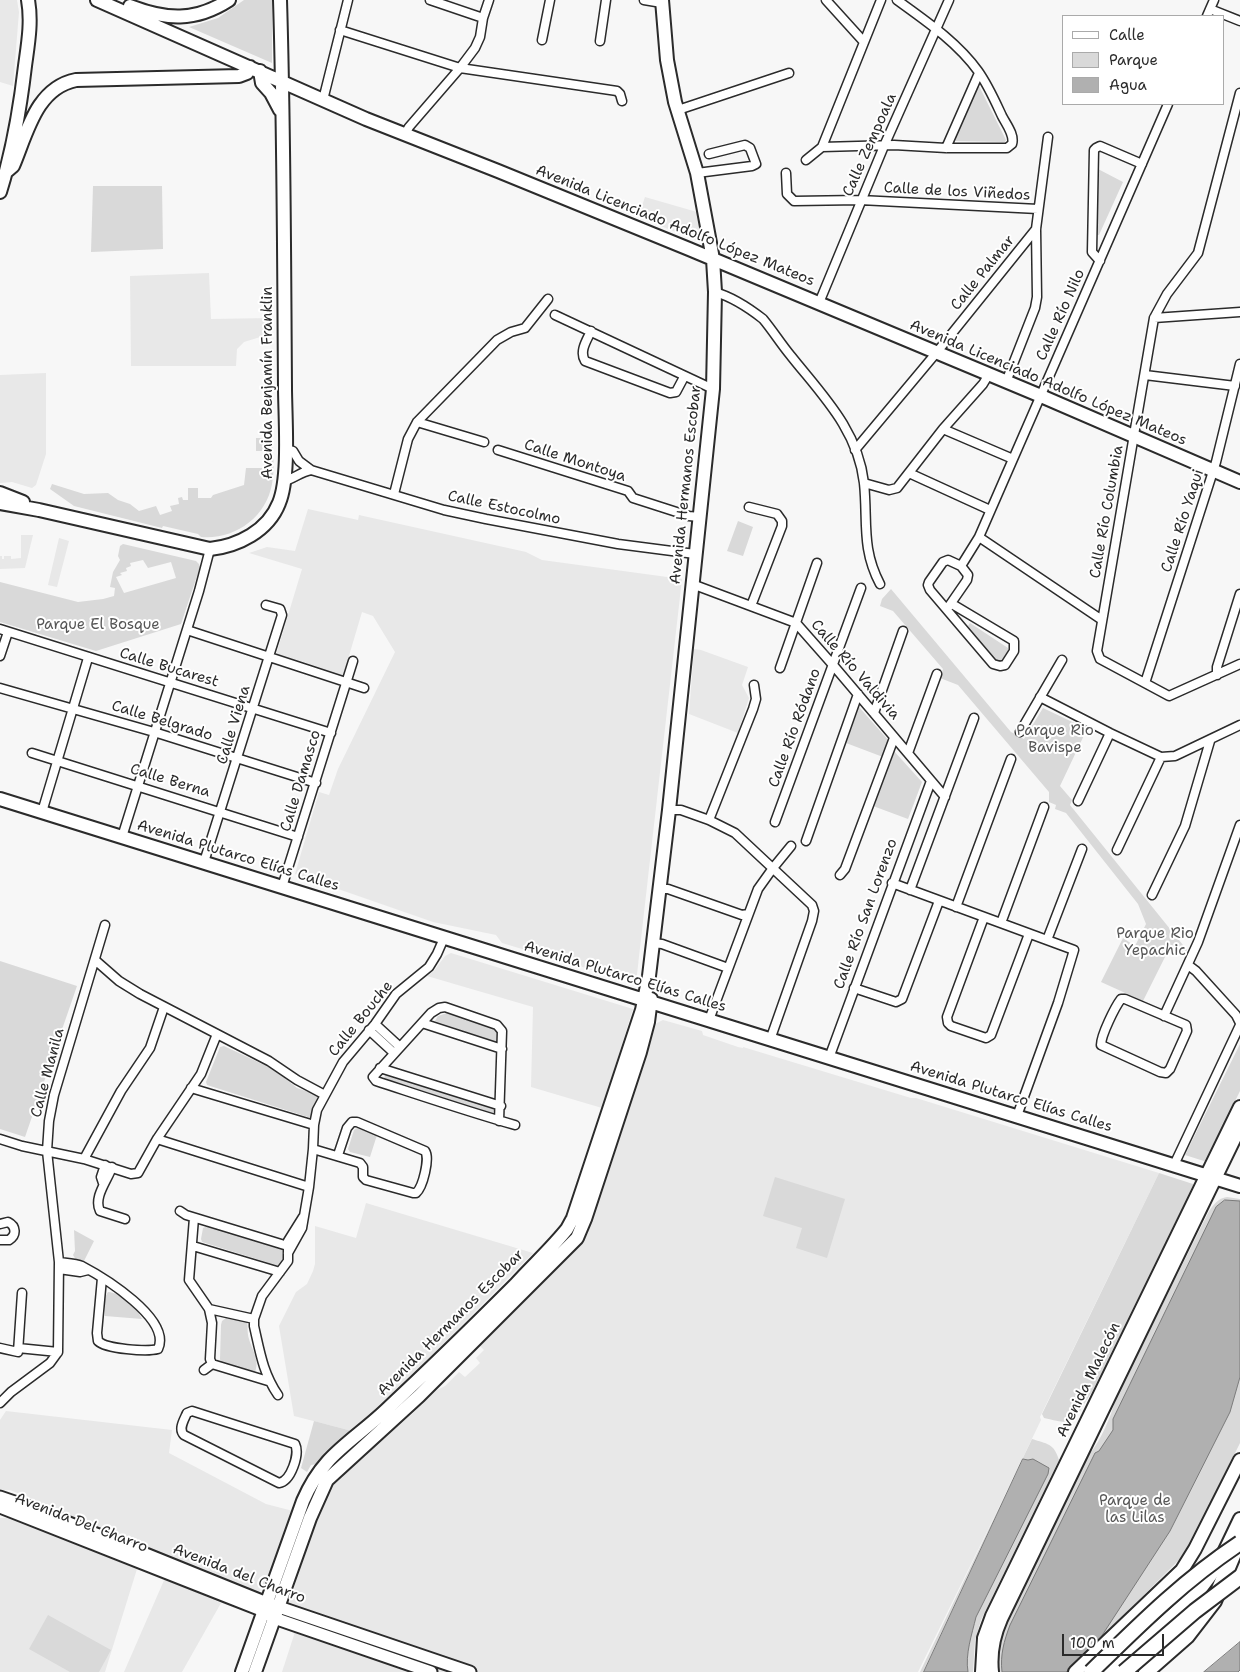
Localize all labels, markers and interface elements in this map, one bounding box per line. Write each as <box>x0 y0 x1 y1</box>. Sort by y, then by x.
legend <box>1062 15 1225 105</box>
text: Calle <box>1109 25 1145 45</box>
text: Parque <box>1109 50 1158 70</box>
text: Agua <box>1109 75 1147 95</box>
street label: Calle Zempoala <box>839 91 901 199</box>
street label: Avenida Licenciado Adolfo López Mateos <box>533 162 817 290</box>
street label: Calle de los Viñedos <box>883 179 1031 205</box>
street label: Calle Palmar <box>947 232 1019 314</box>
street label: Calle Río Nilo <box>1033 267 1089 363</box>
street label: Avenida Benjamín Franklin <box>259 287 277 479</box>
street label: Avenida Licenciado Adolfo López Mateos <box>907 316 1189 450</box>
street label: Avenida Hermanos Escobar <box>667 385 705 585</box>
street label: Calle Montoya <box>522 436 628 486</box>
street label: Calle Río Columbia <box>1086 444 1128 580</box>
street label: Calle Río Yaqui <box>1158 467 1208 575</box>
street label: Calle Estocolmo <box>446 487 562 529</box>
park label: Parque El Bosque <box>36 616 160 634</box>
street label: Calle Río Valdivia <box>807 616 903 724</box>
street label: Calle Bucarest <box>117 644 221 692</box>
street label: Calle Río Ródano <box>765 666 825 790</box>
street label: Calle Viena <box>213 683 255 767</box>
street label: Calle Belgrado <box>109 697 215 745</box>
park label: Parque Rio Bavispe <box>1016 722 1094 757</box>
street label: Calle Damasco <box>277 728 325 834</box>
street label: Calle Berna <box>128 760 212 802</box>
street label: Avenida Plutarco Elías Calles <box>135 817 341 895</box>
street label: Calle Río San Lorenzo <box>830 836 902 992</box>
park label: Parque Rio Yepachic <box>1116 925 1194 960</box>
street label: Avenida Plutarco Elías Calles <box>522 938 728 1016</box>
street label: Calle Bouche <box>325 978 397 1060</box>
street label: Calle Manila <box>27 1027 69 1119</box>
street label: Avenida Plutarco Elías Calles <box>908 1058 1114 1136</box>
street label: Avenida Hermanos Escobar <box>374 1246 528 1400</box>
street label: Avenida Malecón <box>1053 1320 1125 1440</box>
street label: Avenida Del Charro <box>12 1489 150 1557</box>
park label: Parque de las Lilas <box>1099 1492 1171 1527</box>
street label: Avenida del Charro <box>170 1540 308 1608</box>
scale bar <box>1065 1624 1168 1656</box>
text: 100 m <box>1070 1633 1115 1653</box>

